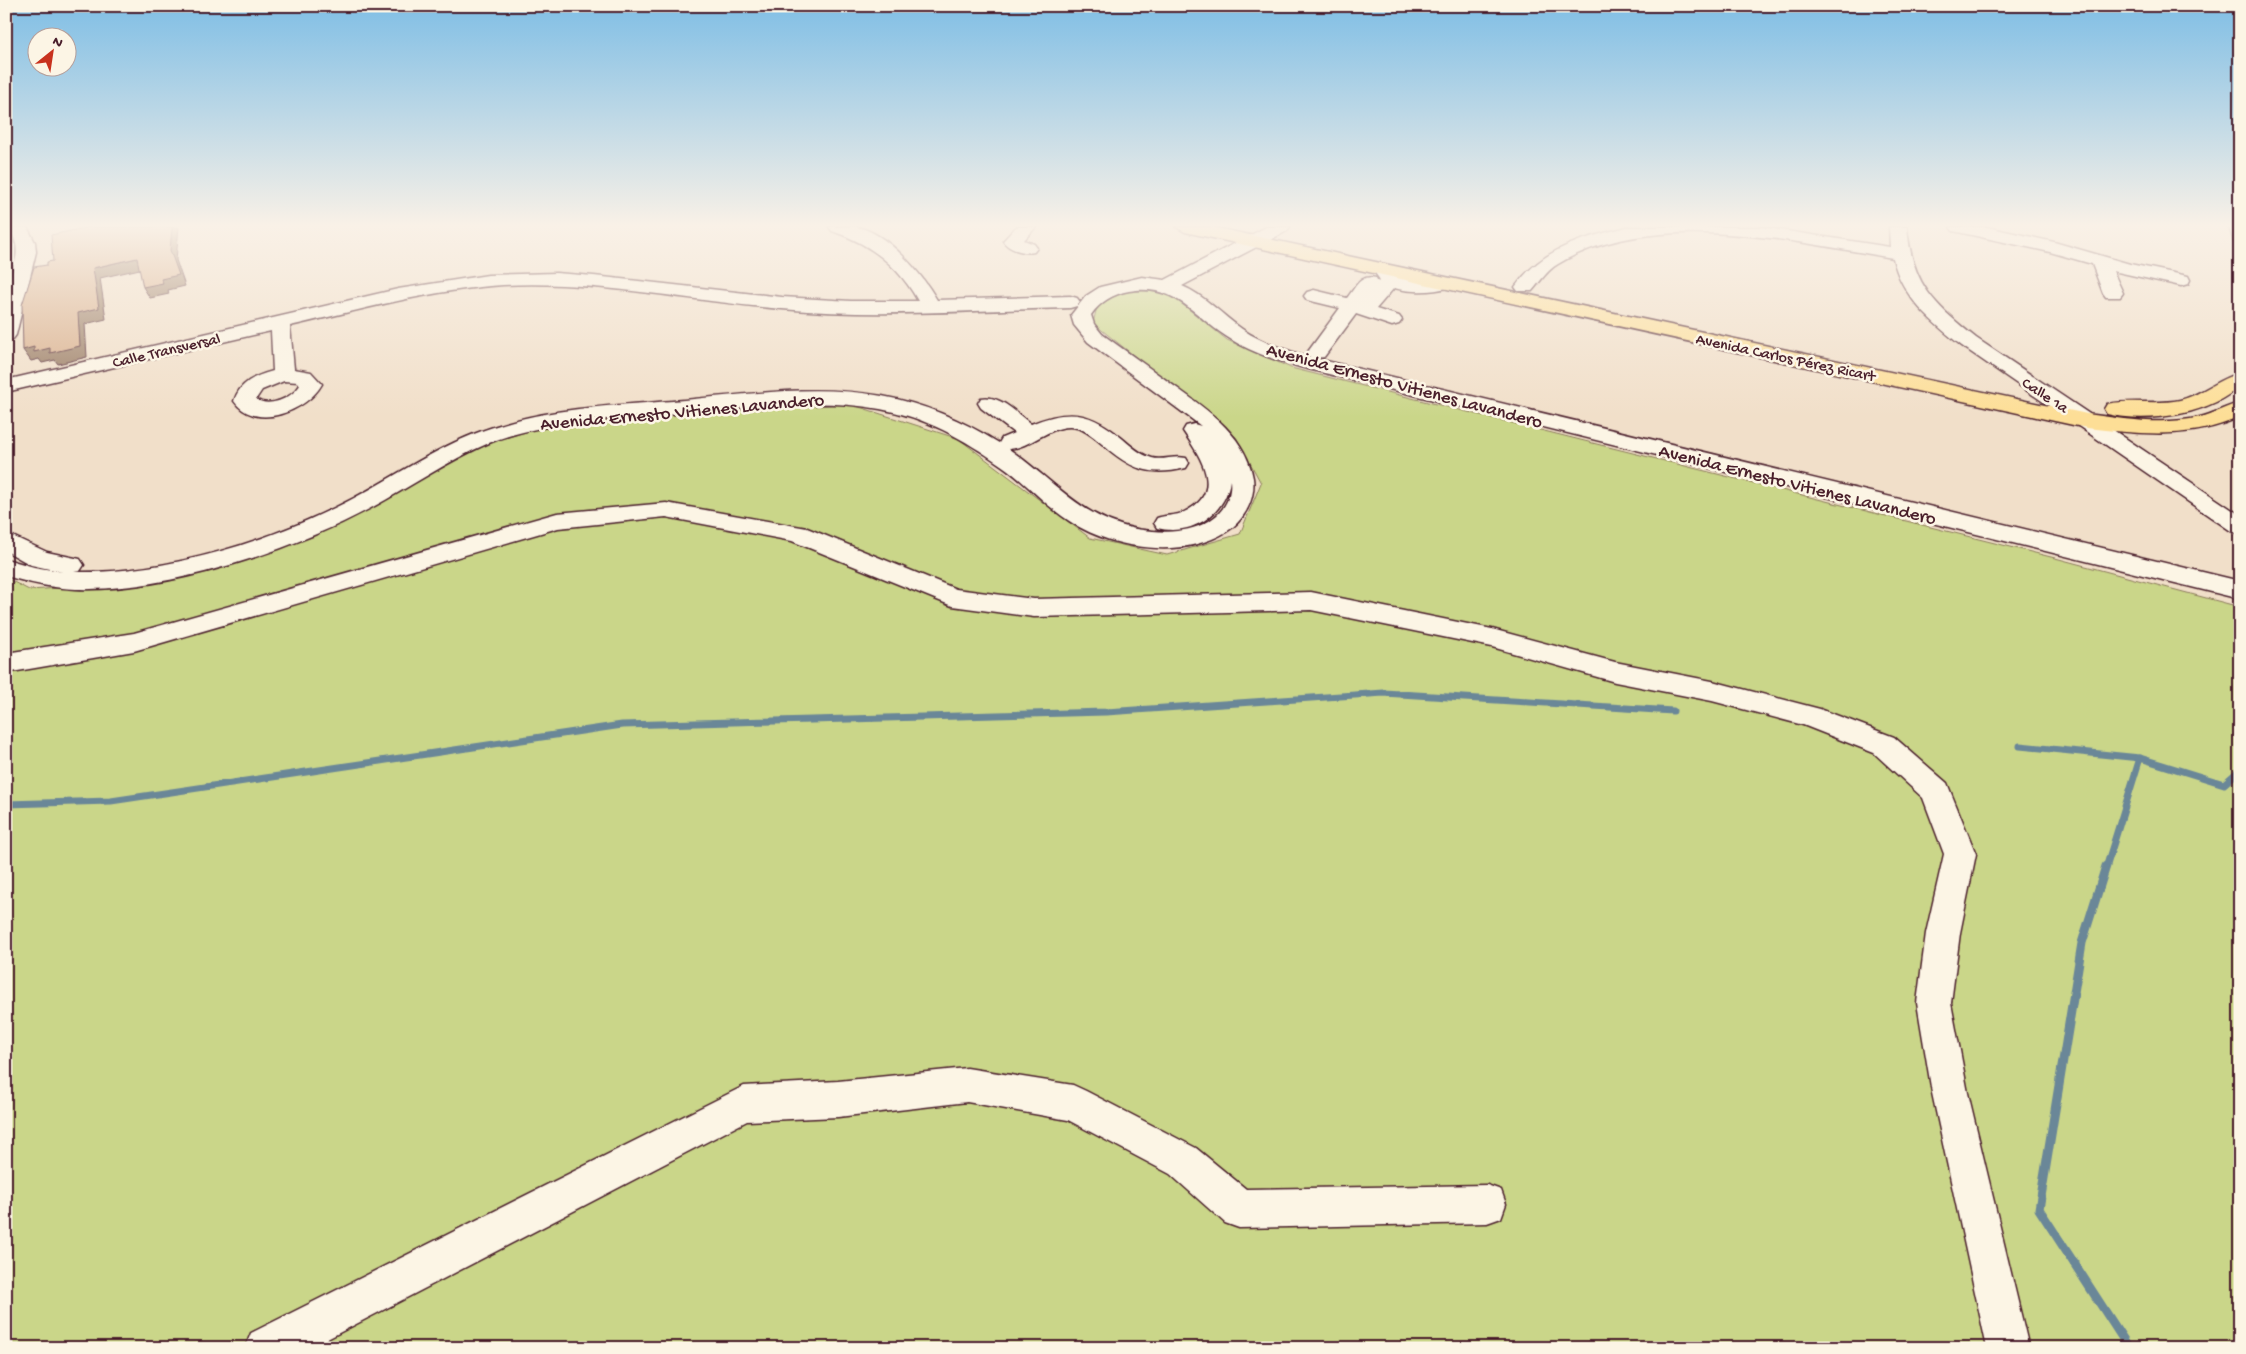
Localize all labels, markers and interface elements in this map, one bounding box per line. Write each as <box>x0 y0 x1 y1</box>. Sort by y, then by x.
north arrow <box>28 28 78 78</box>
text: N <box>49 33 65 53</box>
street label: Calle Transversal <box>111 331 223 374</box>
street label: Avenida Carlos Pérez Ricart <box>1694 331 1878 388</box>
street label: Avenida Ernesto Vitienes Lavandero <box>1264 339 1545 435</box>
street label: Calle 1a <box>2017 375 2072 420</box>
street label: Avenida Ernesto Vitienes Lavandero <box>539 390 825 437</box>
street label: Avenida Ernesto Vitienes Lavandero <box>1656 441 1938 532</box>

